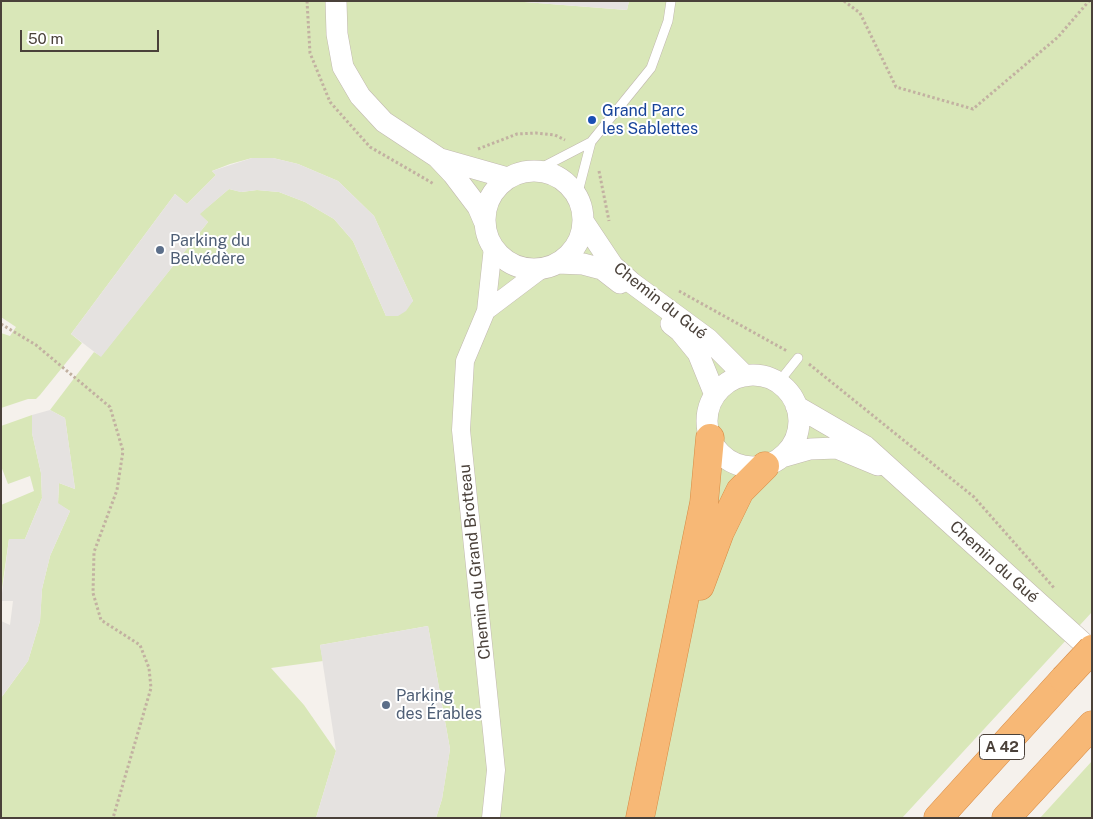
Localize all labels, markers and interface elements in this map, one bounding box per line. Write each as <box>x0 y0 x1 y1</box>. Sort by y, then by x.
scale bar <box>22 20 161 52</box>
text: 50 m <box>28 30 63 47</box>
place label: Grand Parc les Sablettes <box>602 101 698 139</box>
marker: Grand Parc les Sablettes <box>586 114 598 126</box>
place label: Parking du Belvédère <box>170 231 250 269</box>
marker: Parking du Belvédère <box>154 244 166 256</box>
street label: Chemin du Gué <box>610 259 710 343</box>
street label: Chemin du Grand Brotteau <box>455 463 495 661</box>
street label: Chemin du Gué <box>946 517 1042 607</box>
place label: Parking des Érables <box>396 686 482 724</box>
marker: Parking des Érables <box>380 699 392 711</box>
road number: A 42 <box>980 734 1024 760</box>

